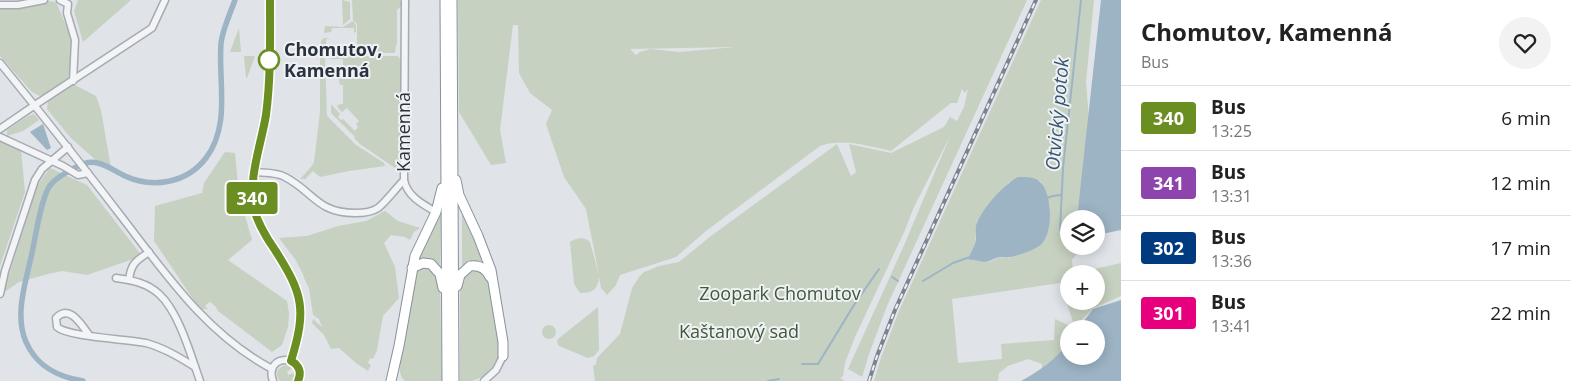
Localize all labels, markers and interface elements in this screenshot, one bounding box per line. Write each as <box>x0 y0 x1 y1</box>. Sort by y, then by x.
text: Chomutov, Kamenná <box>1141 15 1393 48</box>
button: heart <box>1499 17 1551 69</box>
place label: Chomutov, Kamenná <box>284 37 382 82</box>
marker: Chomutov, Kamenná <box>258 49 280 71</box>
text: Bus <box>1141 51 1169 73</box>
water label: Otvický potok <box>1039 56 1075 171</box>
street label: Kamenná <box>391 92 415 172</box>
text: Bus <box>1211 94 1246 120</box>
text: 6 min <box>1501 105 1551 131</box>
text: 340 <box>1153 106 1184 130</box>
text: 13:25 <box>1211 120 1252 142</box>
text: Bus <box>1211 159 1246 185</box>
text: 12 min <box>1490 170 1551 196</box>
text: 341 <box>1153 171 1184 195</box>
line badge: 340 <box>223 182 281 214</box>
text: 13:31 <box>1211 185 1252 207</box>
text: 340 <box>237 186 267 210</box>
map controls <box>1060 210 1105 365</box>
button: layers <box>1060 210 1105 255</box>
text: Bus <box>1211 224 1246 250</box>
text: 17 min <box>1490 235 1551 261</box>
text: 302 <box>1153 236 1184 260</box>
text: 13:36 <box>1211 250 1252 272</box>
button: + <box>1060 265 1105 310</box>
park label: Zoopark Chomutov <box>699 281 861 305</box>
text: Bus <box>1211 289 1246 315</box>
text: 22 min <box>1490 300 1551 326</box>
text: 301 <box>1153 301 1184 325</box>
text: 13:41 <box>1211 315 1252 337</box>
park label: Kaštanový sad <box>679 319 799 343</box>
button: − <box>1060 320 1105 365</box>

